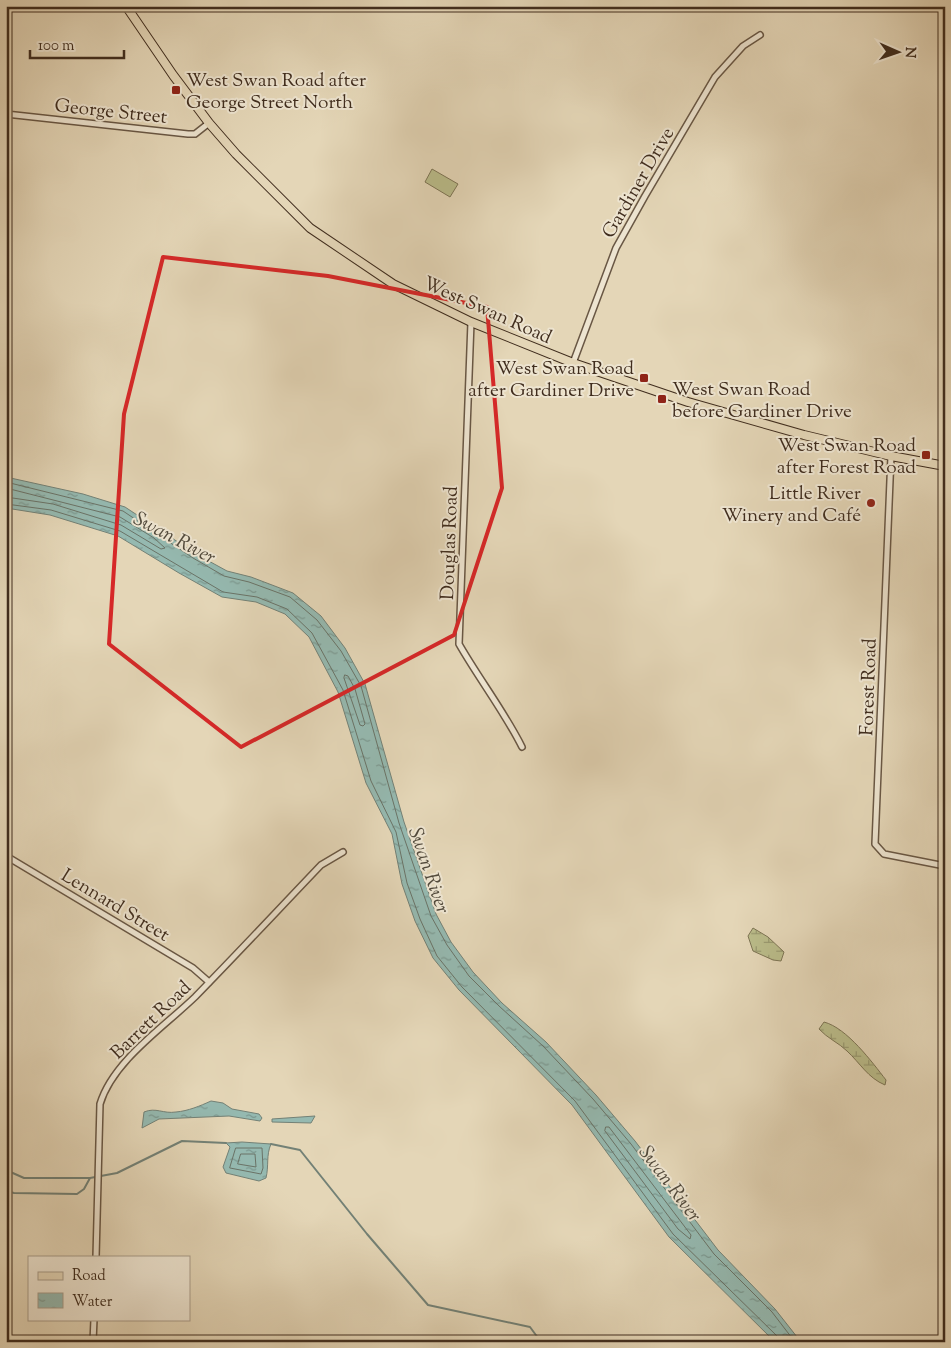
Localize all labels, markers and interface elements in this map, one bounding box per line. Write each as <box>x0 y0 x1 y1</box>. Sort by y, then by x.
scale bar <box>30 28 124 60</box>
north arrow <box>874 28 924 78</box>
text: 100 m <box>38 36 75 57</box>
text: N <box>899 46 919 58</box>
place label: West Swan Road after George Street North <box>186 68 366 117</box>
marker: West Swan Road after George Street North <box>170 84 182 96</box>
street label: George Street <box>53 93 169 132</box>
street label: Gardiner Drive <box>596 123 682 244</box>
street label: West Swan Road <box>418 271 556 352</box>
place label: West Swan Road after Gardiner Drive <box>468 356 634 405</box>
marker: West Swan Road after Gardiner Drive <box>638 372 650 384</box>
place label: West Swan Road before Gardiner Drive <box>672 377 852 426</box>
marker: West Swan Road before Gardiner Drive <box>656 393 668 405</box>
place label: West Swan Road after Forest Road <box>777 433 916 482</box>
marker: West Swan Road after Forest Road <box>920 449 932 461</box>
place label: Little River Winery and Café <box>722 481 861 530</box>
street label: Douglas Road <box>435 485 466 601</box>
marker: Little River Winery and Café <box>865 497 877 509</box>
water label: Swan River <box>128 505 220 573</box>
street label: Forest Road <box>854 638 885 736</box>
water label: Swan River <box>399 824 456 918</box>
street label: Lennard Street <box>55 863 174 949</box>
street label: Barrett Road <box>105 975 198 1066</box>
water label: Swan River <box>631 1140 707 1229</box>
legend <box>28 1256 190 1320</box>
text: Road <box>72 1266 106 1287</box>
text: Water <box>72 1292 113 1313</box>

